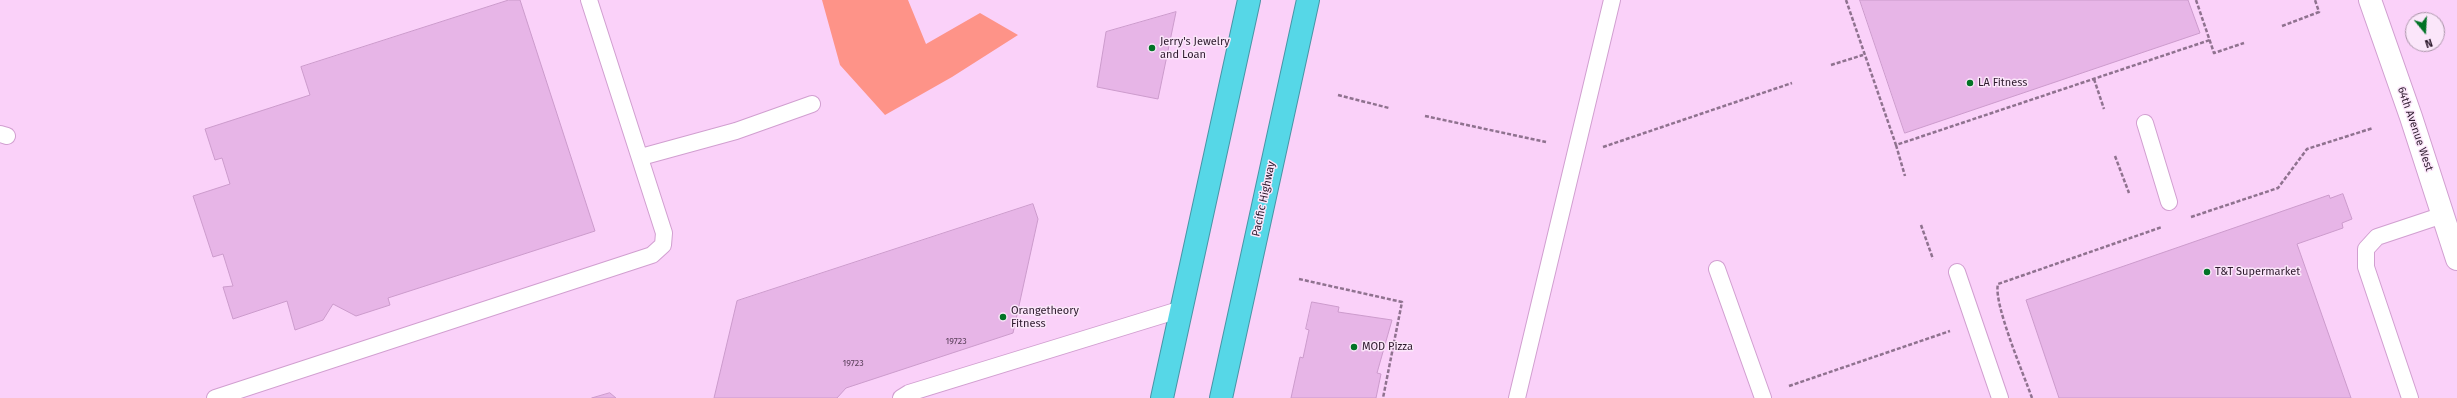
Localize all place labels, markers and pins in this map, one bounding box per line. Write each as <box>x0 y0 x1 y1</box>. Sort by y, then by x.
place label: Jerry's Jewelry and Loan <box>1160 35 1230 61</box>
marker: Jerry's Jewelry and Loan <box>1147 43 1157 53</box>
place label: LA Fitness <box>1978 76 2027 90</box>
marker: LA Fitness <box>1965 78 1975 88</box>
place label: T&T Supermarket <box>2215 265 2300 279</box>
marker: T&T Supermarket <box>2202 267 2212 277</box>
place label: Orangetheory Fitness <box>1011 304 1079 330</box>
marker: Orangetheory Fitness <box>998 312 1008 322</box>
place label: MOD Pizza <box>1362 340 1413 354</box>
marker: MOD Pizza <box>1349 342 1359 352</box>

